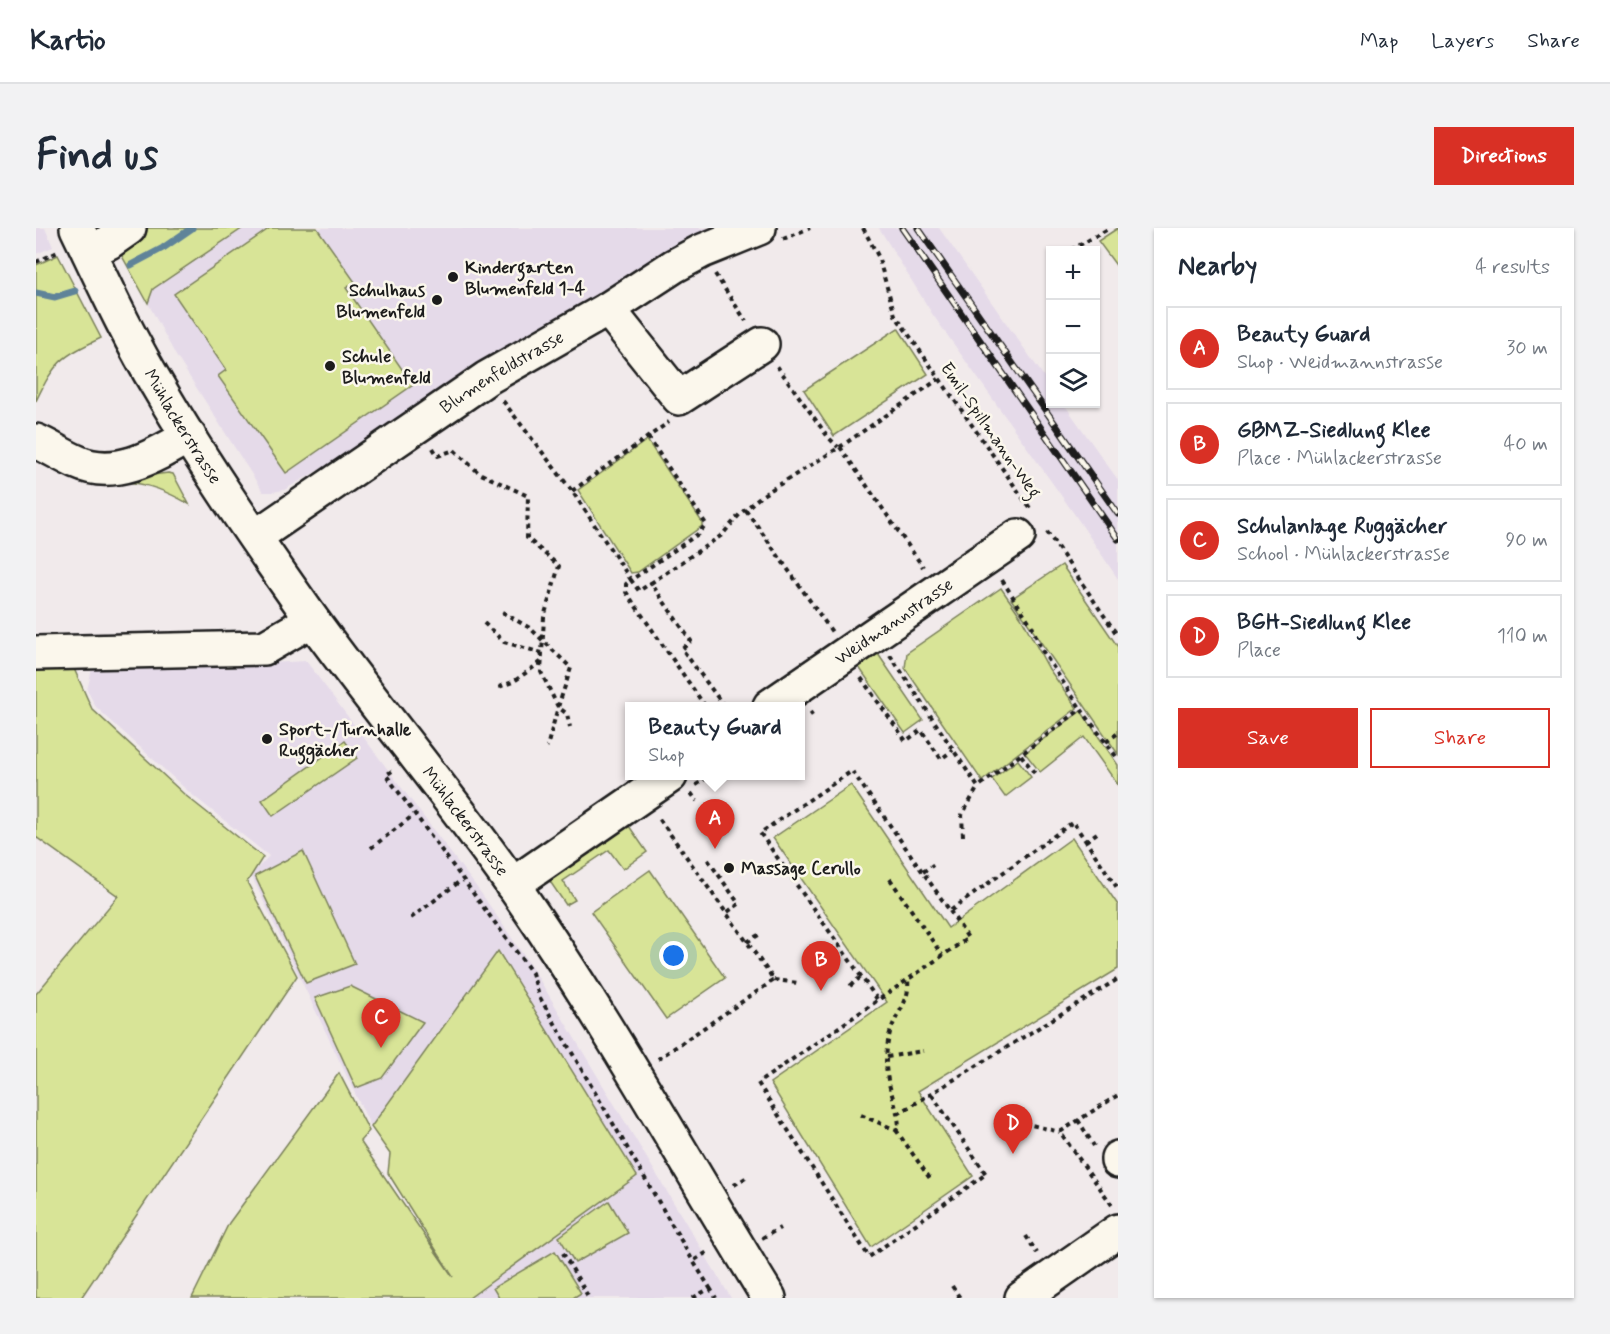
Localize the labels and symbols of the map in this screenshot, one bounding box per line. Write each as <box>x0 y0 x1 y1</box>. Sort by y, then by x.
place label: Kindergarten Blumenfeld 1-4 <box>465 256 586 301</box>
marker: Kindergarten Blumenfeld 1-4 <box>446 270 460 284</box>
place label: Schulhaus Blumenfeld <box>336 279 425 324</box>
marker: Schulhaus Blumenfeld <box>430 293 444 307</box>
street label: Blumenfeldstrasse <box>435 326 569 420</box>
place label: Schule Blumenfeld <box>342 345 431 390</box>
street label: Emil-Spillmann-Weg <box>933 358 1046 505</box>
marker: Schule Blumenfeld <box>323 359 337 373</box>
street label: Mühlackerstrasse <box>137 365 227 489</box>
street label: Weidmannstrasse <box>830 573 958 671</box>
place label: Sport-/Turnhalle Ruggächer <box>279 718 412 765</box>
marker: Sport-/Turnhalle Ruggächer <box>260 732 274 746</box>
street label: Mühlackerstrasse <box>416 762 514 881</box>
pin: A <box>696 800 734 849</box>
place label: Massage Cerullo <box>741 857 861 881</box>
marker: Massage Cerullo <box>722 861 736 875</box>
your location <box>659 941 688 970</box>
pin: B <box>802 942 840 991</box>
pin: C <box>362 998 400 1048</box>
pin: D <box>994 1104 1032 1154</box>

